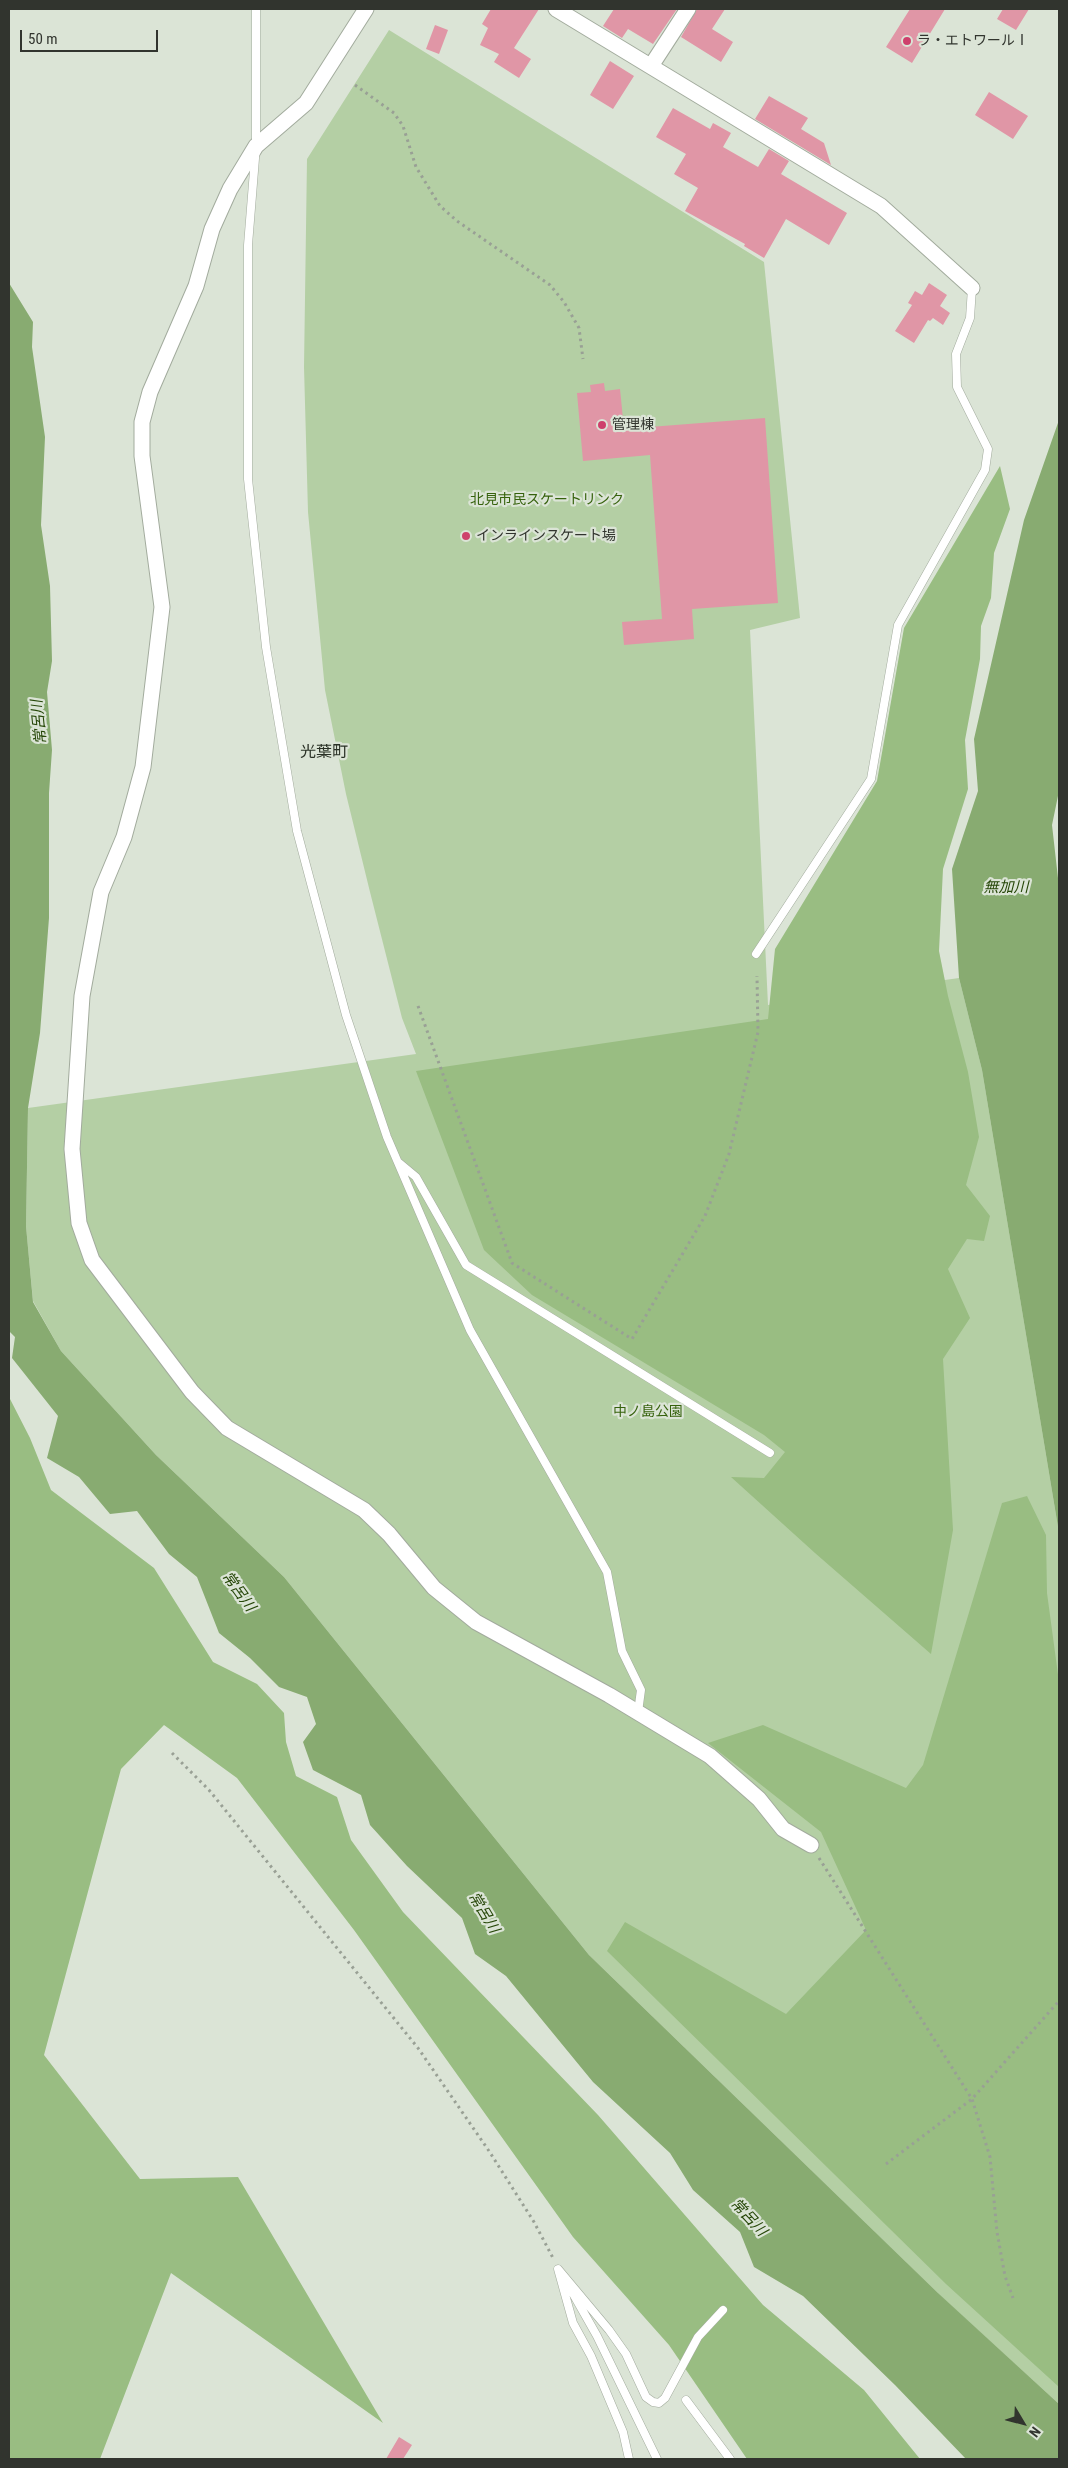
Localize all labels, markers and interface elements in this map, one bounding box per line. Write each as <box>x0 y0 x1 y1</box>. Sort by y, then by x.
scale bar <box>22 20 160 52</box>
text: 50 m <box>28 30 58 48</box>
place label: ラ・エトワールⅠ <box>917 33 1029 49</box>
marker: ラ・エトワールⅠ <box>901 35 913 47</box>
place label: 管理棟 <box>612 417 654 433</box>
marker: 管理棟 <box>596 419 608 431</box>
park label: 北見市民スケートリンク <box>470 492 624 508</box>
place label: インラインスケート場 <box>476 528 616 544</box>
marker: インラインスケート場 <box>460 530 472 542</box>
water label: 常呂川 <box>29 699 51 745</box>
district label: 光葉町 <box>300 743 348 763</box>
water label: 無加川 <box>984 879 1028 897</box>
park label: 中ノ島公園 <box>613 1404 683 1420</box>
water label: 常呂川 <box>217 1569 259 1615</box>
water label: 常呂川 <box>464 1889 502 1937</box>
water label: 常呂川 <box>726 2195 770 2241</box>
north arrow <box>998 2398 1048 2448</box>
text: N <box>1026 2424 1044 2440</box>

